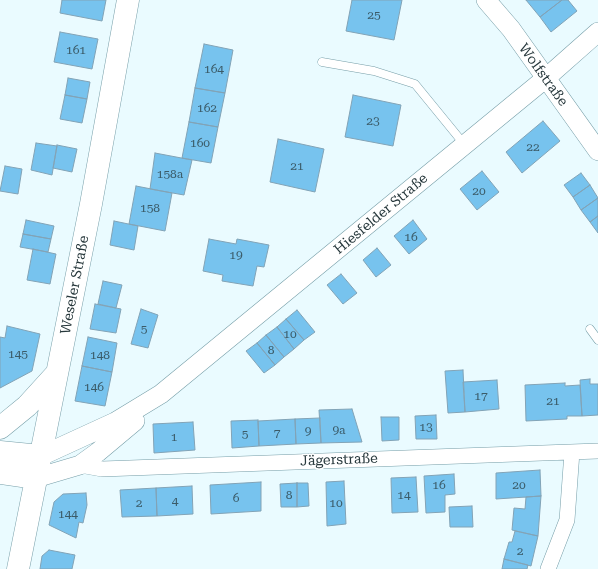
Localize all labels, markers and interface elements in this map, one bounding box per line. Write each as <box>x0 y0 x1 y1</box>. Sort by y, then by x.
house number: 25 <box>367 8 381 22</box>
street label: Wolfstraße <box>515 40 571 110</box>
house number: 161 <box>66 43 86 57</box>
house number: 164 <box>204 62 224 76</box>
house number: 162 <box>197 101 217 115</box>
house number: 23 <box>366 114 380 128</box>
house number: 160 <box>190 136 210 150</box>
house number: 22 <box>526 140 540 154</box>
house number: 21 <box>290 159 304 173</box>
house number: 158a <box>157 167 183 181</box>
street label: Hiesfelder Straße <box>331 170 431 258</box>
house number: 20 <box>472 184 486 198</box>
house number: 158 <box>140 201 160 215</box>
house number: 16 <box>404 230 418 244</box>
street label: Weseler Straße <box>57 234 93 336</box>
house number: 19 <box>229 248 243 262</box>
house number: 5 <box>141 322 147 336</box>
house number: 10 <box>283 327 297 341</box>
house number: 8 <box>268 343 274 357</box>
house number: 145 <box>8 347 28 361</box>
house number: 148 <box>90 348 110 362</box>
house number: 146 <box>84 380 104 394</box>
house number: 17 <box>474 389 488 403</box>
house number: 21 <box>546 394 560 408</box>
house number: 13 <box>419 420 433 434</box>
house number: 9a <box>332 423 346 437</box>
house number: 9 <box>305 424 311 438</box>
house number: 7 <box>274 426 280 440</box>
house number: 5 <box>242 427 248 441</box>
house number: 1 <box>171 430 177 444</box>
street label: Jägerstraße <box>300 450 378 470</box>
house number: 16 <box>432 478 446 492</box>
house number: 20 <box>512 478 526 492</box>
house number: 8 <box>286 488 292 502</box>
house number: 14 <box>397 488 411 502</box>
house number: 6 <box>233 491 239 505</box>
house number: 4 <box>172 494 178 508</box>
house number: 2 <box>136 496 142 510</box>
house number: 10 <box>329 496 343 510</box>
house number: 144 <box>58 507 78 521</box>
house number: 2 <box>517 544 523 558</box>

